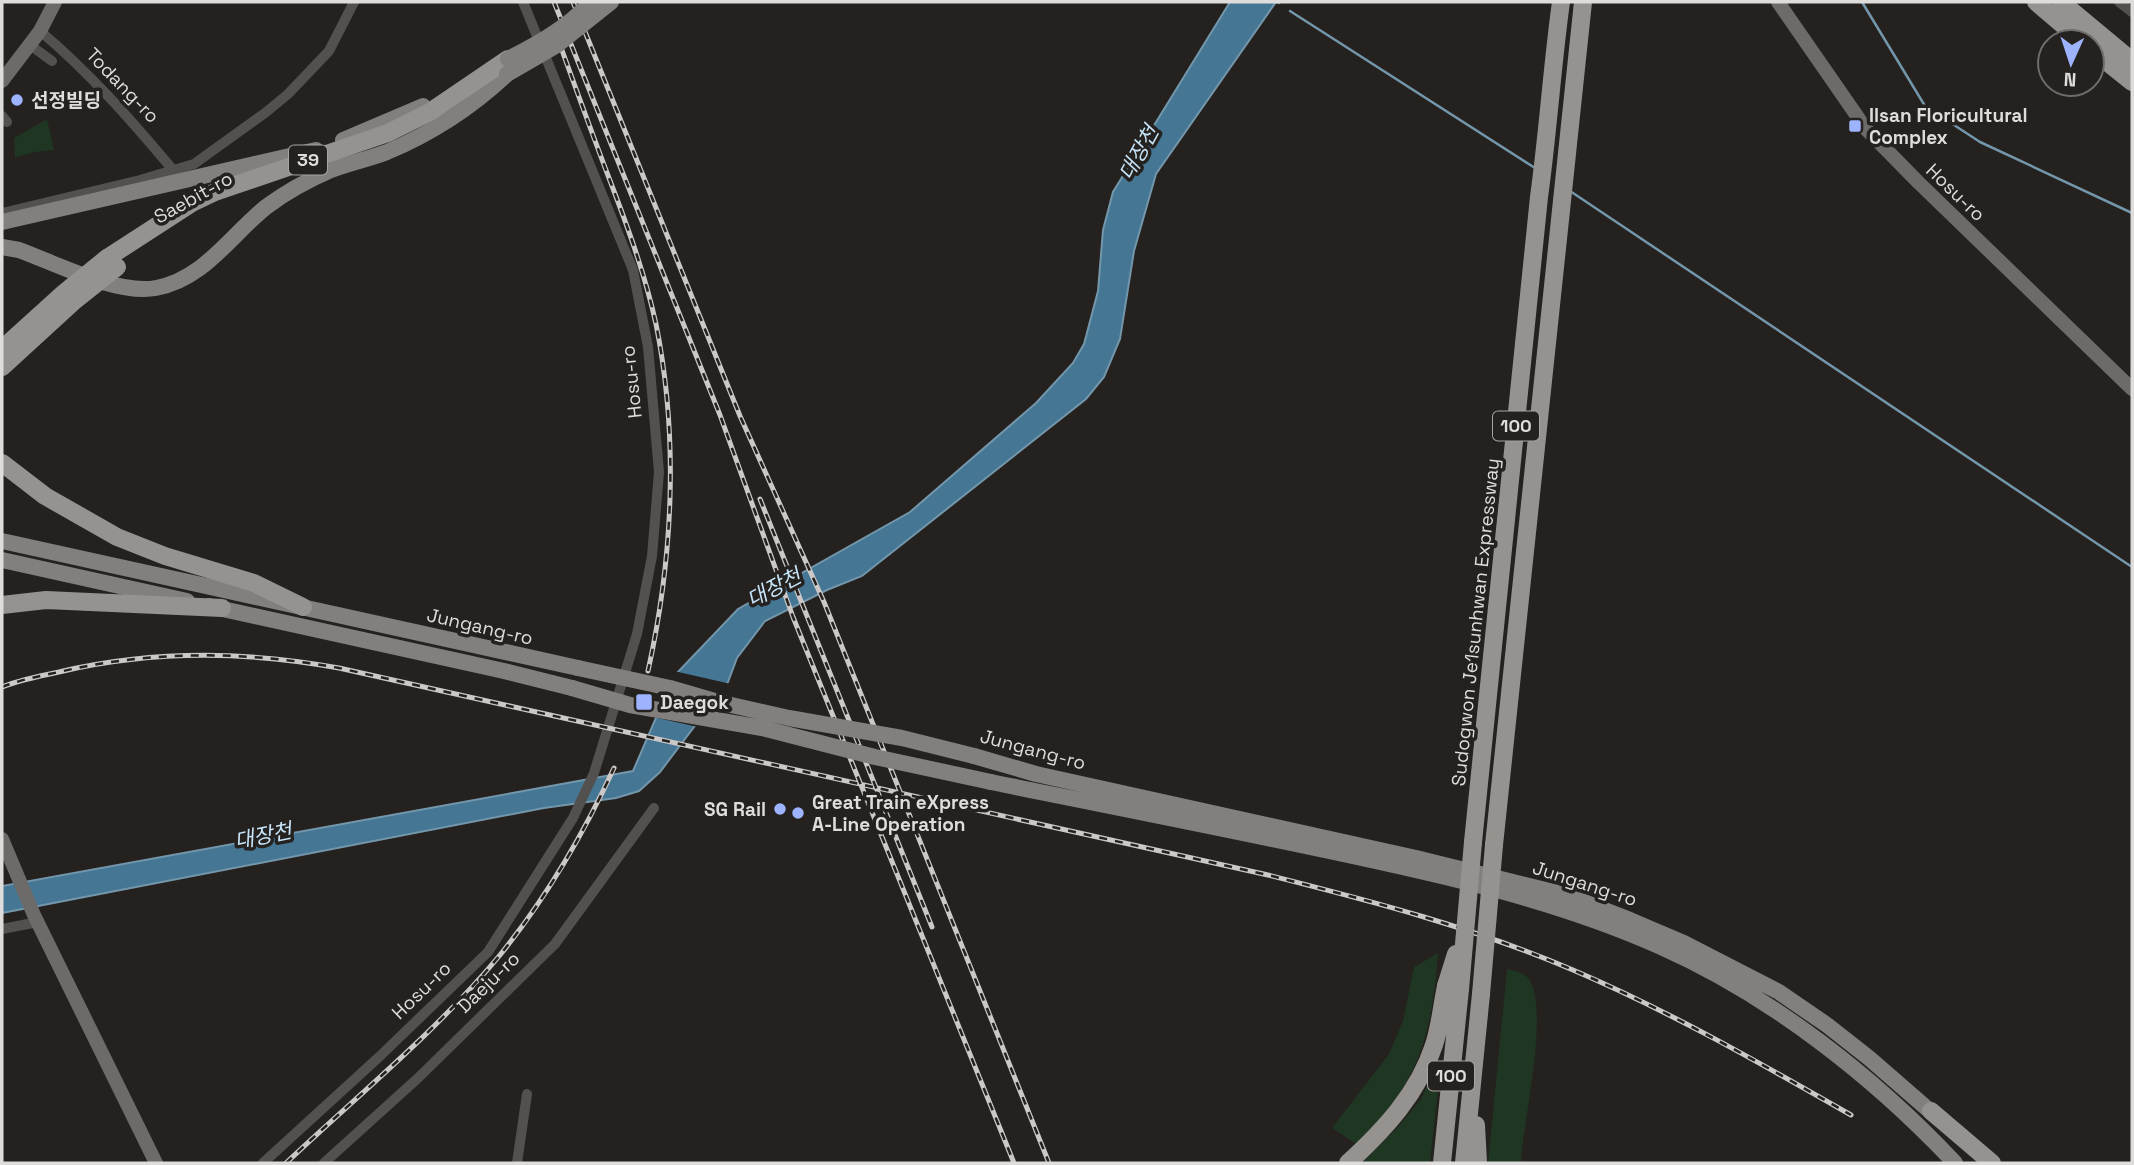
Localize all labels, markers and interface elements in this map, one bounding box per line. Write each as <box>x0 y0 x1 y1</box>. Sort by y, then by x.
north arrow <box>2036 28 2106 98</box>
street label: Todang-ro <box>81 42 165 128</box>
text: N <box>2063 67 2077 92</box>
place label: 선정빌딩 <box>31 88 101 113</box>
marker: 선정빌딩 <box>9 92 25 108</box>
place label: Ilsan Floricultural Complex <box>1869 103 2027 150</box>
marker: Ilsan Floricultural Complex <box>1847 118 1863 134</box>
water label: 대장천 <box>1113 119 1166 185</box>
road number: 39 <box>289 146 327 174</box>
street label: Hosu-ro <box>1921 158 1991 227</box>
street label: Saebit-ro <box>150 166 237 229</box>
street label: Hosu-ro <box>615 344 648 420</box>
road number: 100 <box>1493 412 1539 440</box>
street label: Sudogwon Je1sunhwan Expressway <box>1446 457 1505 787</box>
water label: 대장천 <box>742 561 808 613</box>
street label: Jungang-ro <box>424 602 535 651</box>
place label: Daegok <box>660 690 729 715</box>
marker: Daegok <box>634 692 654 712</box>
street label: Jungang-ro <box>977 723 1088 776</box>
place label: Great Train eXpress A-Line Operation <box>812 790 989 837</box>
place label: SG Rail <box>704 797 766 822</box>
marker: SG Rail <box>772 801 788 817</box>
marker: Great Train eXpress A-Line Operation <box>790 805 806 821</box>
water label: 대장천 <box>232 816 297 854</box>
street label: Jungang-ro <box>1529 855 1640 912</box>
street label: Daeju-ro <box>452 946 525 1018</box>
street label: Hosu-ro <box>386 956 456 1025</box>
road number: 100 <box>1428 1062 1474 1091</box>

